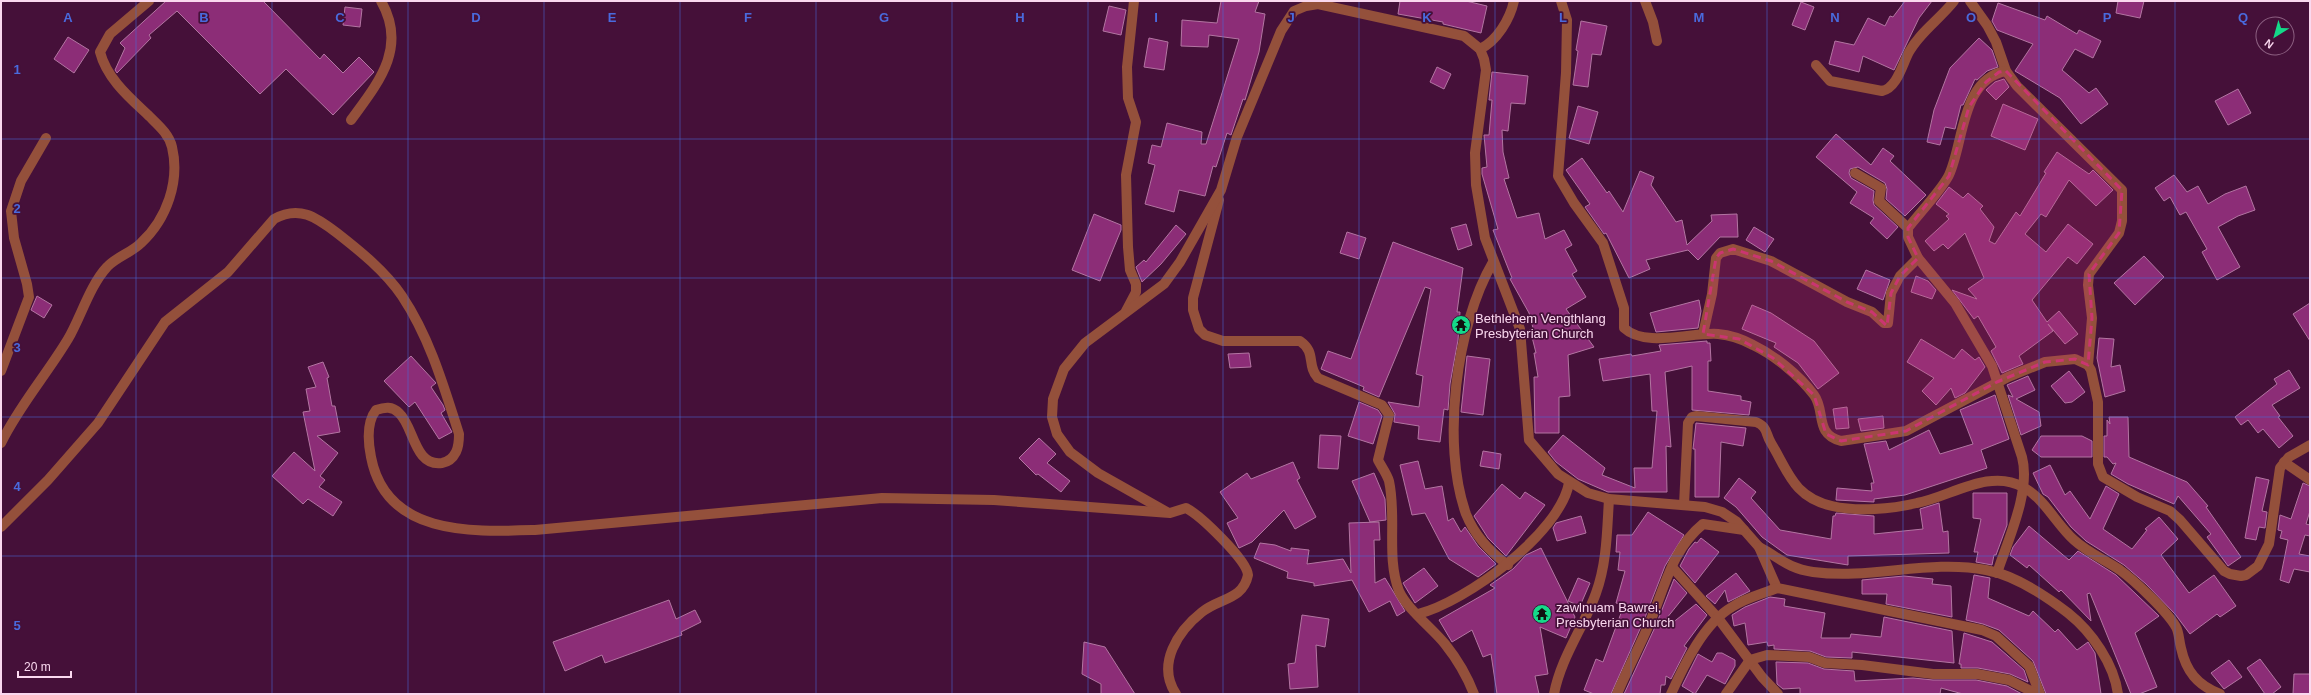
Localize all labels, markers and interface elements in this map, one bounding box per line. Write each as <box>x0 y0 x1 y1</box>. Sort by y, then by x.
text: A <box>63 10 73 25</box>
text: B <box>199 10 209 25</box>
text: C <box>335 10 345 25</box>
text: D <box>471 10 481 25</box>
text: E <box>608 10 617 25</box>
text: F <box>744 10 752 25</box>
text: G <box>879 10 889 25</box>
text: H <box>1015 10 1025 25</box>
text: I <box>1154 10 1158 25</box>
text: J <box>1287 10 1295 25</box>
text: K <box>1422 10 1432 25</box>
text: L <box>1559 10 1567 25</box>
text: M <box>1694 10 1704 25</box>
text: N <box>1830 10 1840 25</box>
text: O <box>1966 10 1976 25</box>
text: P <box>2103 10 2112 25</box>
text: Q <box>2238 10 2248 25</box>
north arrow <box>2255 16 2295 56</box>
text: N <box>2262 37 2276 51</box>
text: 1 <box>13 62 21 77</box>
text: 2 <box>13 201 21 216</box>
place label: Bethlehem Vengthlang Presbyterian Church <box>1475 311 1606 341</box>
temple icon: Bethlehem Vengthlang Presbyterian Church <box>1450 314 1472 336</box>
text: 3 <box>13 340 21 355</box>
text: 4 <box>13 479 21 494</box>
place label: zawlnuam Bawrei, Presbyterian Church <box>1556 600 1675 630</box>
temple icon: zawlnuam Bawrei, Presbyterian Church <box>1531 603 1553 625</box>
text: 5 <box>13 618 21 633</box>
scale bar <box>18 653 71 679</box>
text: 20 m <box>24 660 51 674</box>

